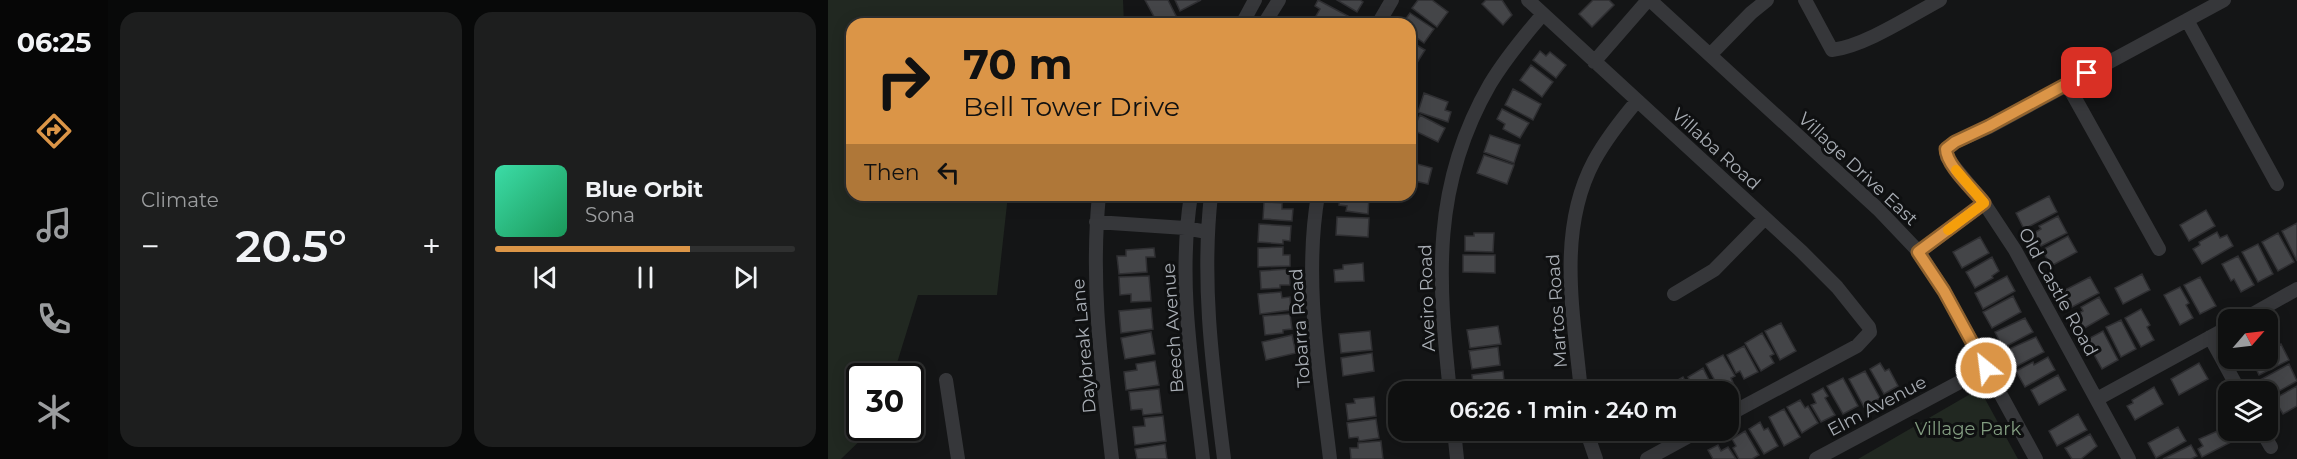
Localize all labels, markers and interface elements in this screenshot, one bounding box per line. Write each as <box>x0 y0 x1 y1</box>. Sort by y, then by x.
text: 06:25 <box>17 26 91 59</box>
text: 70 m <box>963 38 1073 90</box>
icon: right <box>864 42 942 120</box>
pin <box>2061 47 2112 98</box>
icon: arrive <box>2070 56 2103 89</box>
text: Bell Tower Drive <box>963 90 1180 123</box>
street label: Villaba Road <box>1667 103 1765 195</box>
street label: Village Drive East <box>1794 108 1922 230</box>
icon: directions <box>33 110 75 152</box>
icon: left <box>932 156 965 189</box>
text: Then <box>864 159 920 186</box>
text: Blue Orbit <box>585 176 703 203</box>
text: Climate <box>141 188 219 212</box>
text: Sona <box>585 203 635 227</box>
icon: music <box>33 204 75 246</box>
text: 20.5° <box>235 218 347 273</box>
street label: Old Castle Road <box>2014 224 2102 360</box>
text: − <box>141 226 160 266</box>
text: + <box>422 226 441 266</box>
street label: Aveiro Road <box>1414 244 1440 352</box>
street label: Martos Road <box>1542 253 1572 369</box>
icon: previous <box>529 261 562 294</box>
icon: pause <box>629 261 662 294</box>
icon: next <box>729 261 762 294</box>
street label: Beech Avenue <box>1157 262 1189 394</box>
street label: Tobarra Road <box>1285 268 1315 388</box>
street label: Daybreak Lane <box>1067 278 1101 414</box>
icon: phone <box>33 298 75 340</box>
north arrow <box>2218 309 2278 369</box>
map controls <box>2218 309 2278 441</box>
position arrow <box>1954 336 2018 400</box>
speed limit sign: 30 <box>846 363 924 441</box>
street label: Elm Avenue <box>1824 371 1930 441</box>
button: layers <box>2218 381 2278 441</box>
icon: climate <box>33 391 75 433</box>
text: 06:26 · 1 min · 240 m <box>1450 397 1677 424</box>
park label: Village Park <box>1915 418 2021 440</box>

